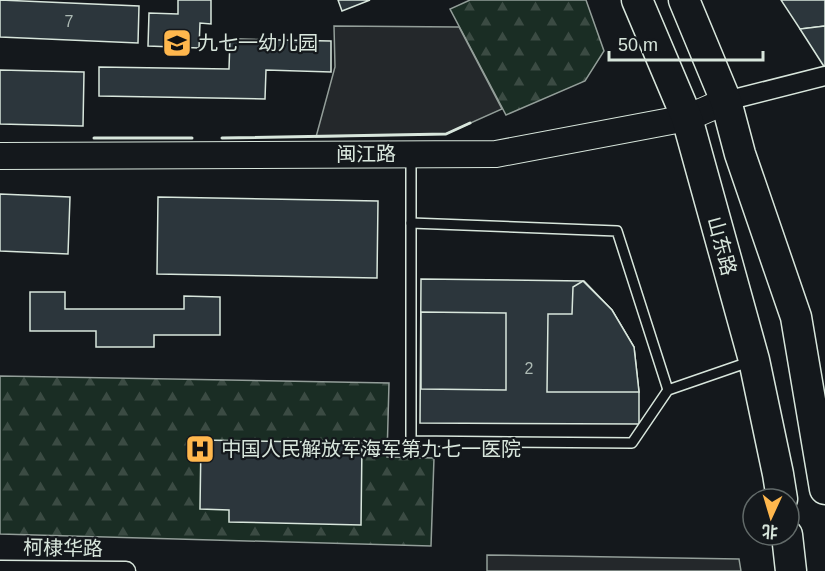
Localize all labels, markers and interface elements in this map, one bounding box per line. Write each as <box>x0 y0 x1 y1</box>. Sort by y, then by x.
house number: 7 <box>65 13 74 30</box>
scale bar <box>609 24 764 62</box>
school or university icon: 九七一幼儿园 <box>161 27 193 59</box>
place label: 九七一幼儿园 <box>198 32 318 54</box>
text: 50 m <box>618 35 658 55</box>
street label: 闽江路 <box>336 143 396 165</box>
street label: 山东路 <box>704 214 740 278</box>
house number: 2 <box>525 360 534 377</box>
hospital icon: 中国人民解放军海军第九七一医院 <box>184 433 216 465</box>
place label: 中国人民解放军海军第九七一医院 <box>221 438 521 460</box>
north arrow <box>741 487 801 547</box>
text: 北 <box>761 522 779 541</box>
street label: 柯棣华路 <box>23 536 103 560</box>

